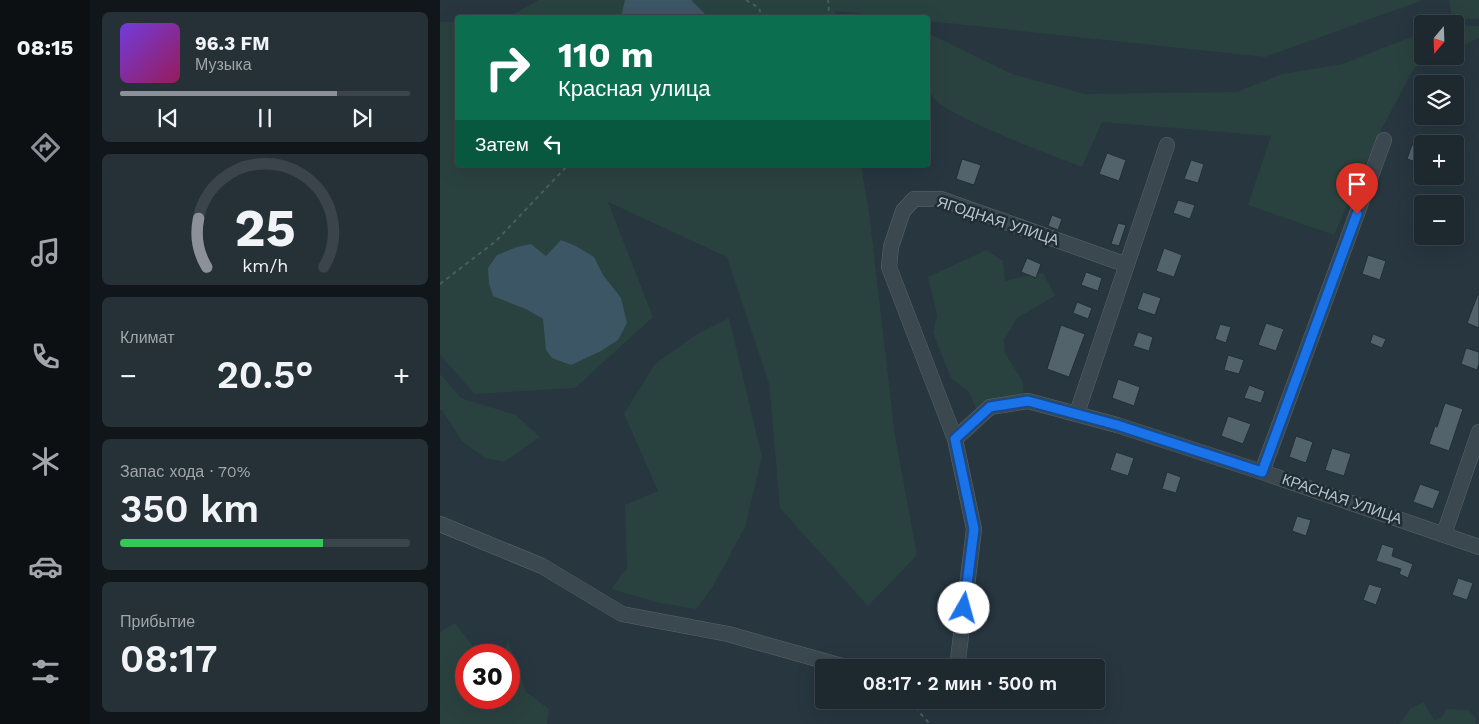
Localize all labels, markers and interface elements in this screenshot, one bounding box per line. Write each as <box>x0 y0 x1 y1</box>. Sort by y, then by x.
north arrow <box>1414 15 1464 65</box>
map controls <box>1414 15 1464 245</box>
text: 96.3 FM <box>195 32 270 55</box>
text: 110 m <box>558 34 654 76</box>
text: 08:15 <box>17 35 73 60</box>
icon: right <box>475 35 540 100</box>
text: Музыка <box>195 55 252 74</box>
button: layers <box>1414 75 1464 125</box>
text: Красная улица <box>558 76 711 101</box>
icon: previous <box>154 104 182 132</box>
icon: pause <box>251 104 279 132</box>
icon: next <box>348 104 376 132</box>
icon: directions <box>28 130 63 165</box>
icon: left <box>539 130 567 158</box>
text: Затем <box>475 133 529 156</box>
button: + <box>1414 135 1464 185</box>
pin <box>1336 163 1378 214</box>
icon: arrive <box>1343 170 1371 198</box>
street label: ЯГОДНАЯ УЛИЦА <box>935 193 1061 249</box>
button: − <box>1414 195 1464 245</box>
text: 25 <box>234 198 296 259</box>
icon: music <box>28 235 63 270</box>
text: km/h <box>242 255 288 276</box>
text: Климат <box>120 328 174 347</box>
icon: phone <box>28 339 63 374</box>
text: 20.5° <box>216 353 314 397</box>
text: − <box>120 359 137 392</box>
text: + <box>393 359 410 392</box>
icon: climate <box>28 444 63 479</box>
text: Запас хода · 70% <box>120 462 250 481</box>
street label: КРАСНАЯ УЛИЦА <box>1280 470 1404 528</box>
text: 350 km <box>120 487 259 531</box>
icon: car <box>28 549 63 584</box>
position arrow <box>937 581 989 633</box>
text: Прибытие <box>120 612 195 631</box>
text: 08:17 <box>120 637 218 681</box>
speed limit sign: 30 <box>455 644 520 709</box>
icon: filters <box>28 654 63 689</box>
text: 08:17 · 2 мин · 500 m <box>863 672 1057 695</box>

